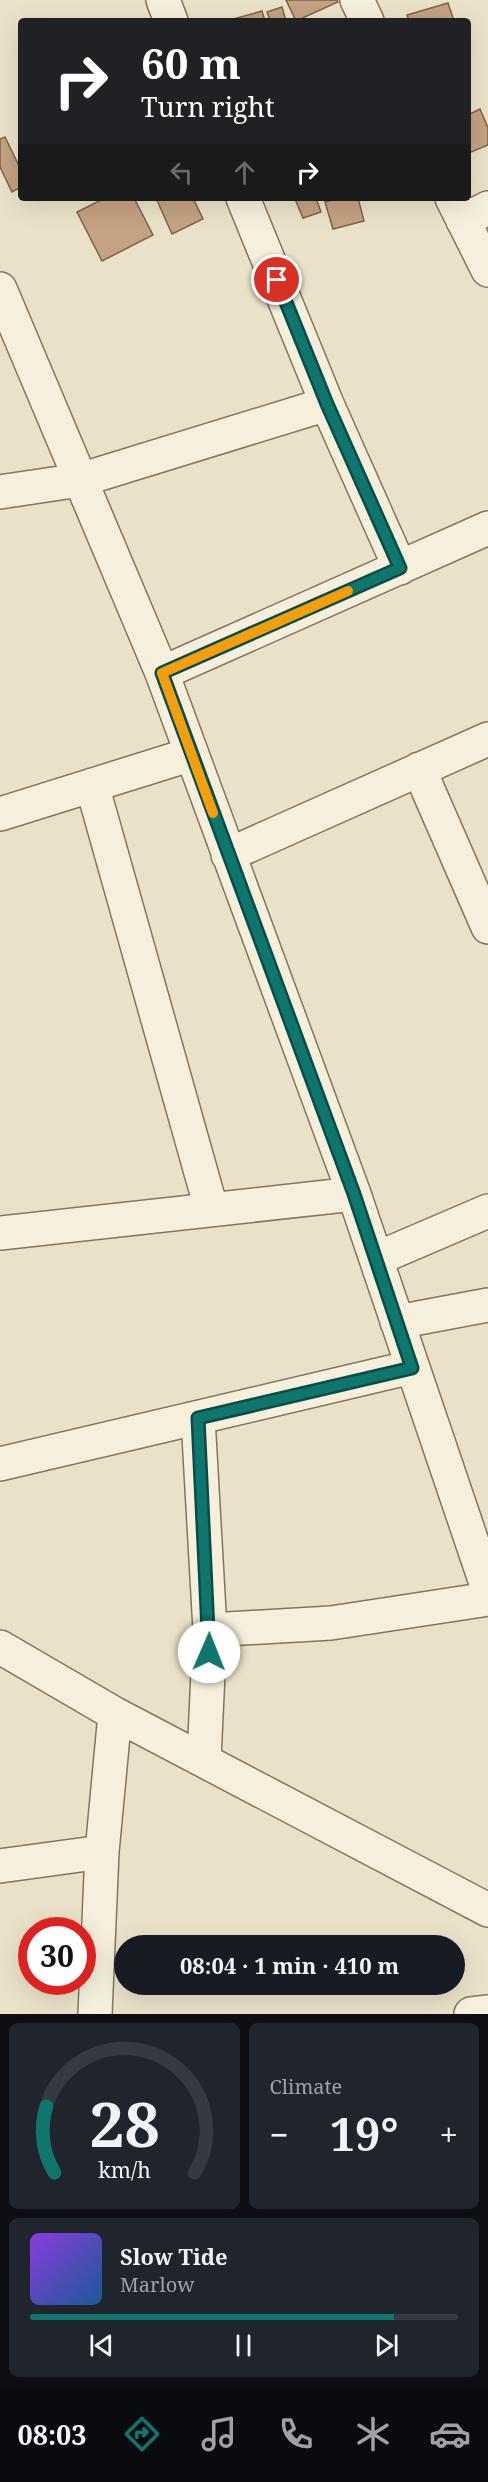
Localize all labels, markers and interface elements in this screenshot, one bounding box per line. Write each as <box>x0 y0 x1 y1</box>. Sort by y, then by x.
text: 60 m <box>141 34 241 91</box>
icon: right <box>42 42 120 120</box>
text: Turn right <box>141 88 274 125</box>
icon: left <box>165 156 198 189</box>
icon: ahead <box>228 156 261 189</box>
icon: right <box>291 156 324 189</box>
pin <box>251 254 302 305</box>
icon: arrive <box>260 263 293 296</box>
position arrow <box>177 1620 241 1684</box>
speed limit sign: 30 <box>18 1917 96 1995</box>
text: 08:04 · 1 min · 410 m <box>180 1950 399 1980</box>
text: Climate <box>270 2073 342 2100</box>
text: 28 <box>89 2080 160 2165</box>
text: 19° <box>330 2103 399 2164</box>
text: − <box>270 2112 289 2157</box>
text: + <box>440 2112 458 2157</box>
text: km/h <box>98 2155 151 2184</box>
text: Slow Tide <box>120 2241 228 2271</box>
text: Marlow <box>120 2271 194 2298</box>
icon: previous <box>85 2329 118 2362</box>
icon: pause <box>227 2329 260 2362</box>
icon: next <box>370 2329 403 2362</box>
icon: directions <box>121 2413 163 2455</box>
icon: music <box>198 2413 240 2455</box>
icon: phone <box>275 2413 317 2455</box>
icon: climate <box>352 2413 394 2455</box>
icon: car <box>429 2413 471 2455</box>
text: 08:03 <box>17 2416 87 2453</box>

